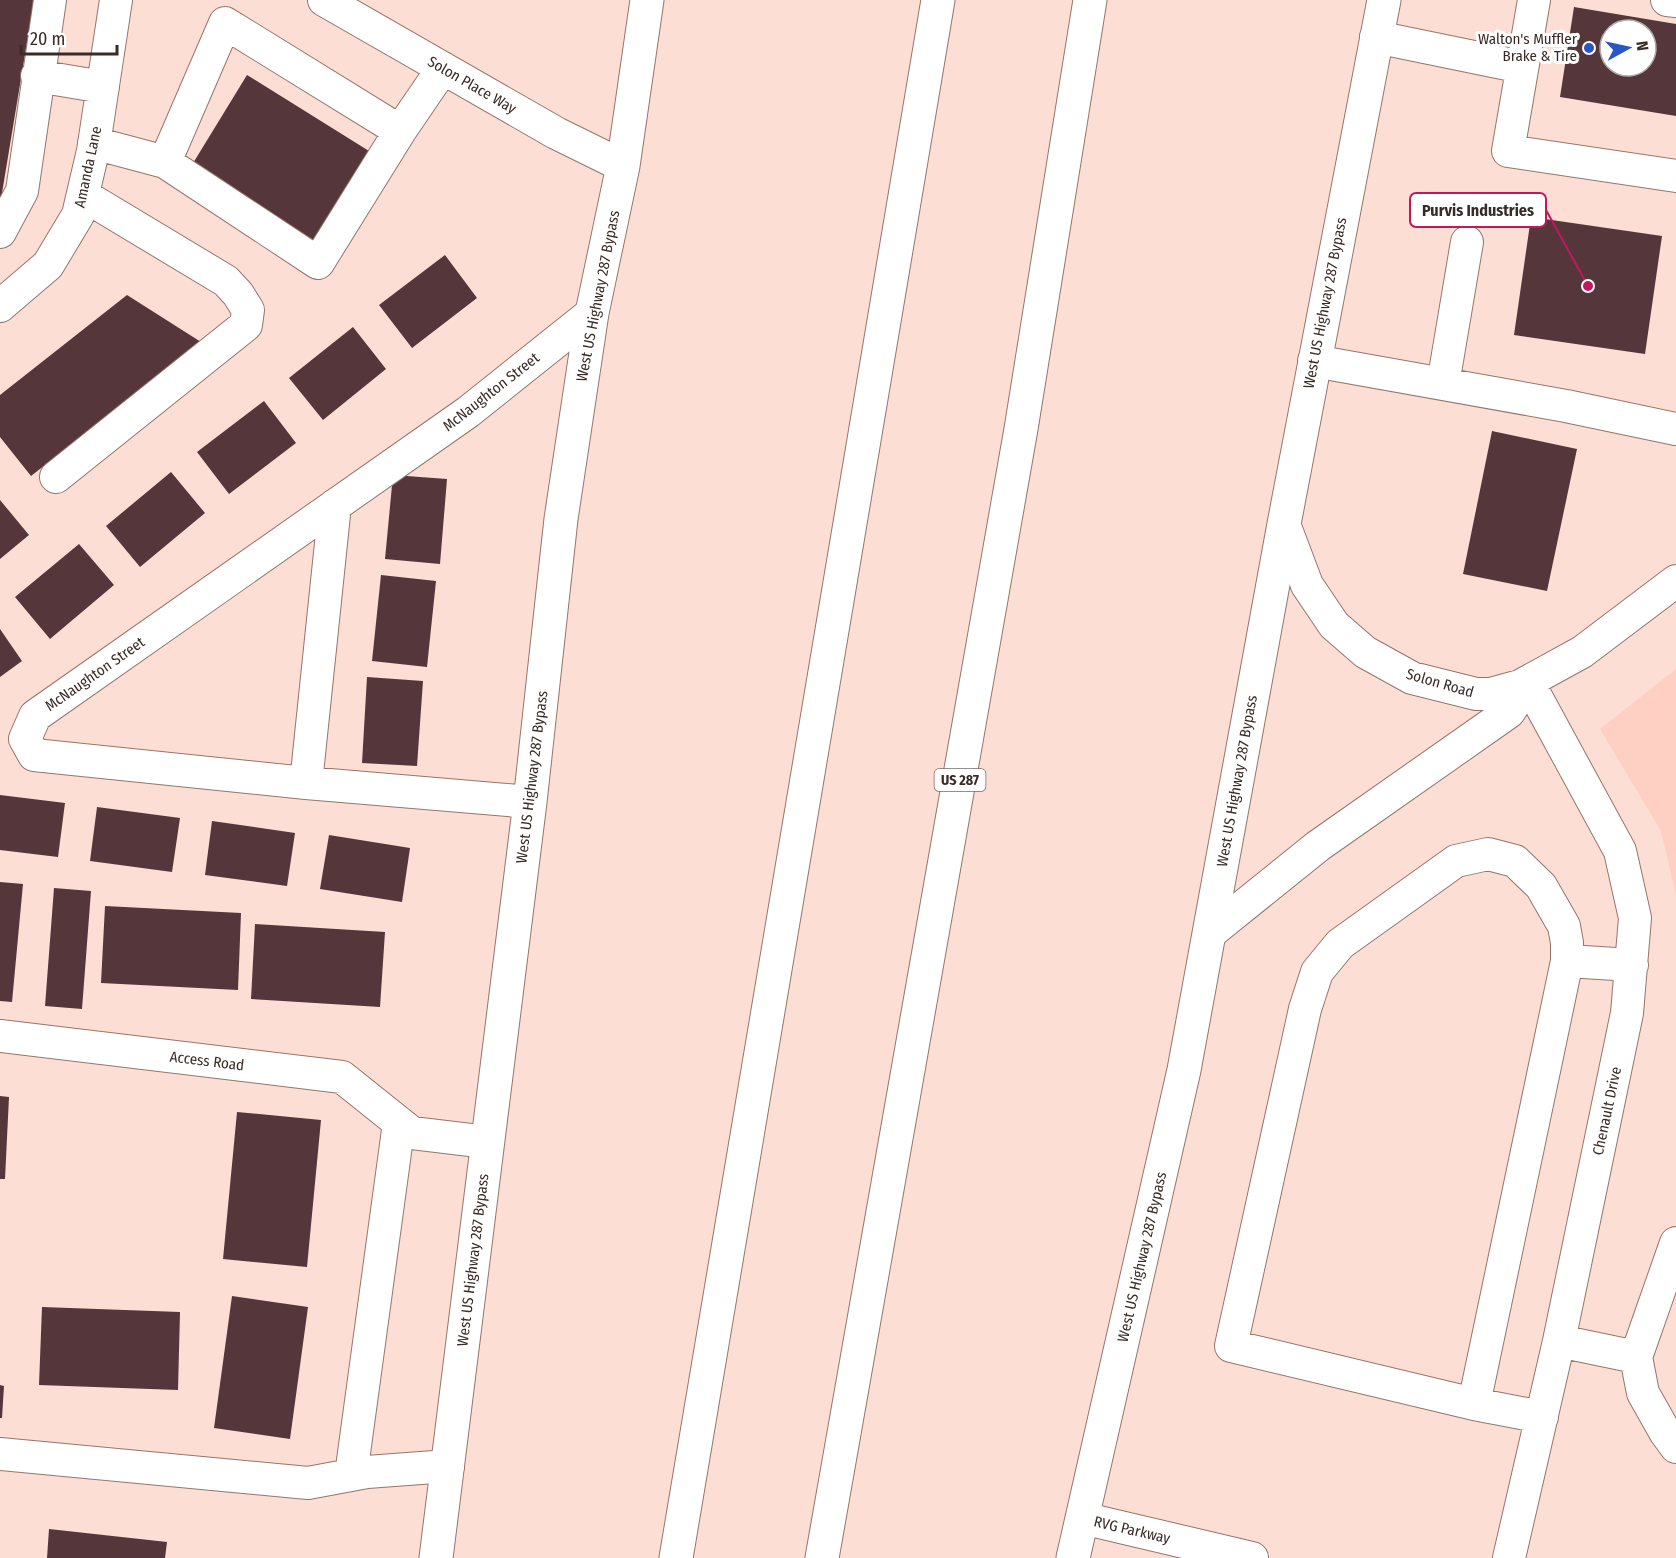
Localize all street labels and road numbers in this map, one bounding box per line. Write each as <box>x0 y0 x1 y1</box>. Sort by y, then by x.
street label: Solon Place Way <box>425 52 520 118</box>
street label: Amanda Lane <box>71 125 105 209</box>
street label: West US Highway 287 Bypass <box>573 209 623 383</box>
street label: West US Highway 287 Bypass <box>1300 216 1350 390</box>
street label: McNaughton Street <box>439 349 543 435</box>
street label: McNaughton Street <box>42 633 148 715</box>
street label: Solon Road <box>1404 665 1476 701</box>
street label: West US Highway 287 Bypass <box>512 690 552 864</box>
street label: West US Highway 287 Bypass <box>1213 694 1261 868</box>
road number: US 287 <box>934 769 986 791</box>
street label: Access Road <box>169 1048 245 1074</box>
street label: Chenault Drive <box>1589 1065 1625 1157</box>
street label: West US Highway 287 Bypass <box>1114 1170 1170 1344</box>
street label: West US Highway 287 Bypass <box>453 1173 493 1347</box>
street label: RVG Parkway <box>1092 1512 1172 1548</box>

